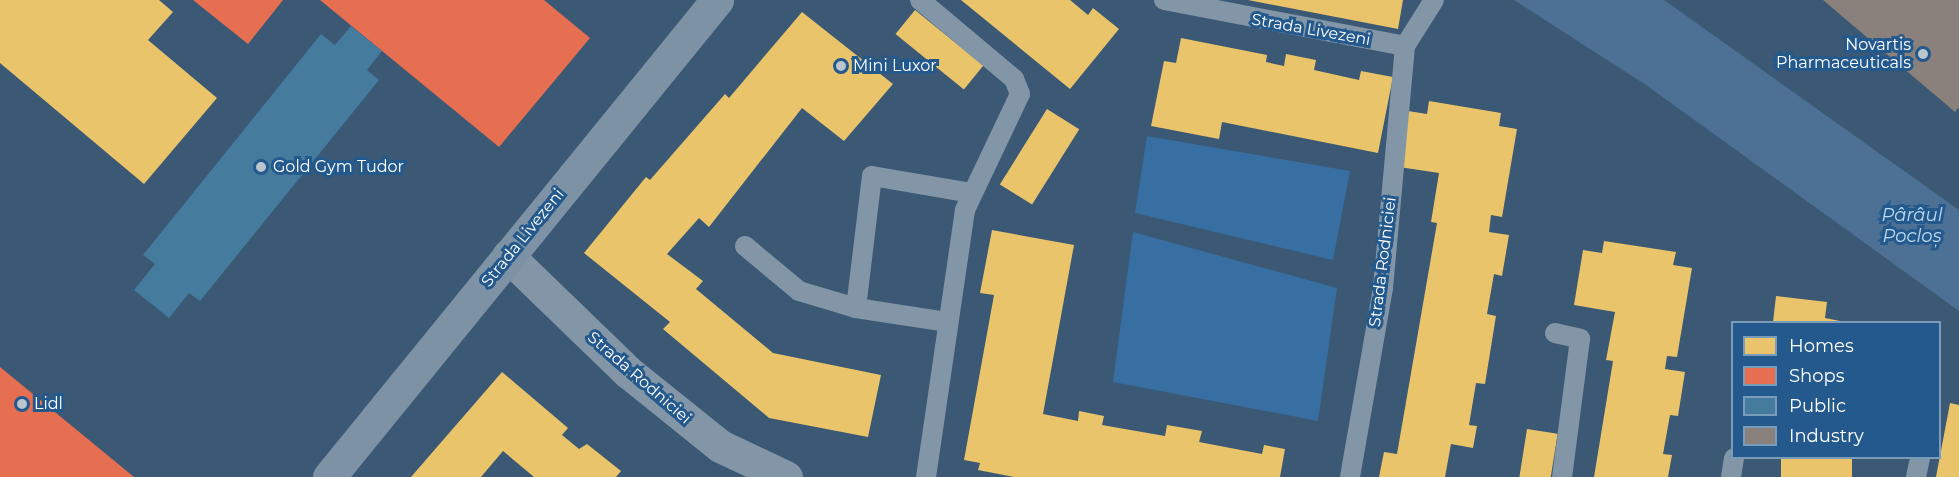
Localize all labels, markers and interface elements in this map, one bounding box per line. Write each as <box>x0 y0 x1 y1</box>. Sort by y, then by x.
street label: Strada Livezeni <box>1250 10 1372 50</box>
place label: Novartis Pharmaceuticals <box>1776 35 1911 73</box>
marker: Novartis Pharmaceuticals <box>1916 47 1930 61</box>
place label: Mini Luxor <box>853 56 937 76</box>
marker: Mini Luxor <box>834 59 848 73</box>
place label: Gold Gym Tudor <box>273 157 404 177</box>
marker: Gold Gym Tudor <box>254 160 268 174</box>
street label: Strada Livezeni <box>478 185 568 291</box>
street label: Strada Rodniciei <box>1366 196 1400 328</box>
water label: Pârâul Pocloș <box>1881 205 1943 248</box>
legend <box>1731 321 1941 459</box>
street label: Strada Rodniciei <box>583 328 695 428</box>
text: Homes <box>1789 335 1854 357</box>
text: Shops <box>1789 365 1845 387</box>
place label: Lidl <box>34 394 63 414</box>
text: Public <box>1789 395 1846 417</box>
marker: Lidl <box>15 397 29 411</box>
text: Industry <box>1789 425 1864 447</box>

